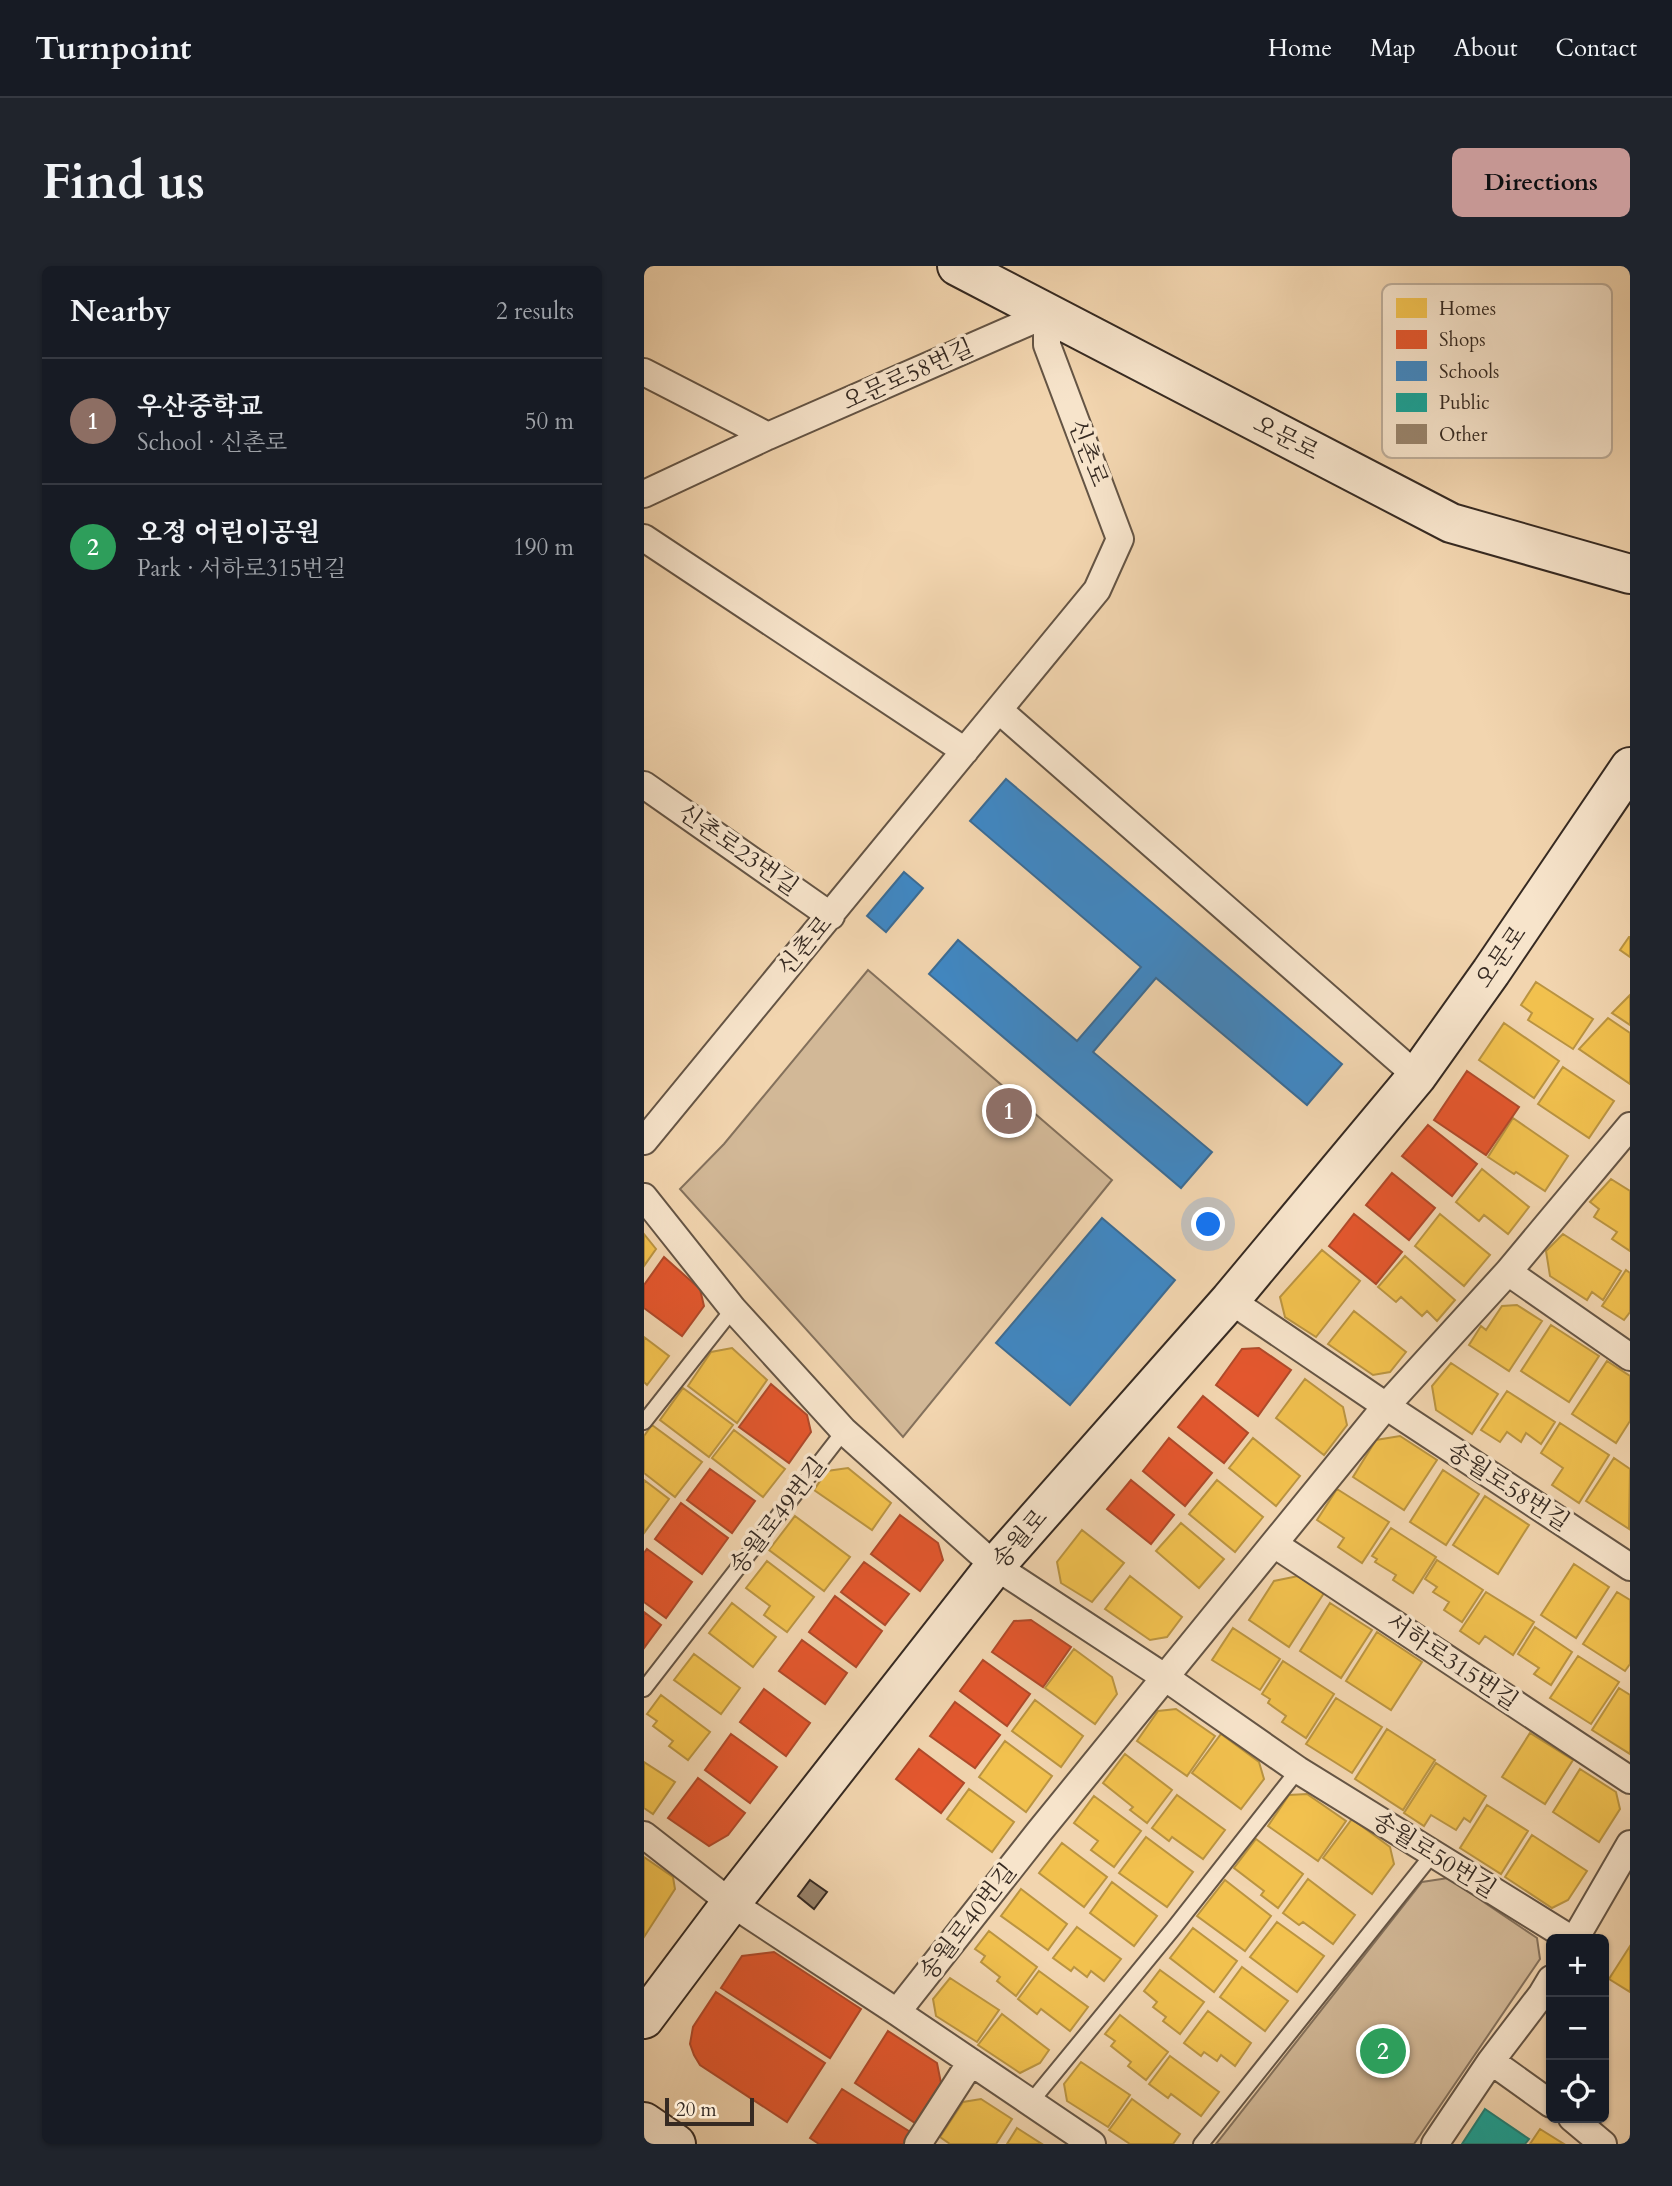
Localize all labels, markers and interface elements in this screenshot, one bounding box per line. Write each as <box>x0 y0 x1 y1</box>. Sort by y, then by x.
text: Turnpoint <box>35 26 191 71</box>
text: Home <box>1268 32 1332 65</box>
text: Map <box>1370 32 1416 65</box>
text: About <box>1454 32 1518 65</box>
text: Contact <box>1556 32 1637 65</box>
button: Directions <box>1452 148 1630 217</box>
text: Find us <box>42 149 205 216</box>
legend <box>1382 284 1612 458</box>
text: Nearby <box>70 291 171 332</box>
text: 2 results <box>496 296 574 327</box>
text: Homes <box>1439 296 1496 322</box>
text: Shops <box>1439 327 1486 353</box>
street label: 오문로58번길 <box>837 331 979 419</box>
text: Schools <box>1439 359 1499 385</box>
text: 우산중학교 <box>137 389 263 424</box>
text: Public <box>1439 390 1490 416</box>
text: 1 <box>87 406 99 437</box>
text: 50 m <box>525 406 574 437</box>
street label: 오문로 <box>1248 408 1324 468</box>
street label: 신촌로 <box>1060 415 1116 491</box>
text: Other <box>1439 422 1487 448</box>
text: School · 신촌로 <box>137 427 287 458</box>
text: 오정 어린이공원 <box>137 515 320 550</box>
text: 2 <box>87 532 99 563</box>
text: 190 m <box>513 532 574 563</box>
text: Park · 서하로315번길 <box>137 553 346 584</box>
street label: 신촌로23번길 <box>671 796 805 904</box>
street label: 신촌로 <box>770 909 840 983</box>
street label: 오문로 <box>1468 919 1534 995</box>
pin: 1 <box>986 1085 1032 1137</box>
your location <box>1191 1207 1225 1241</box>
street label: 송월로58번길 <box>1440 1435 1576 1539</box>
street label: 송월로49번길 <box>722 1450 834 1582</box>
street label: 송월로 <box>985 1502 1055 1576</box>
street label: 서하로315번길 <box>1379 1606 1525 1718</box>
street label: 송월로50번길 <box>1366 1804 1502 1906</box>
street label: 송월로40번길 <box>912 1856 1024 1988</box>
map controls <box>1546 1934 1609 2123</box>
button: + <box>1546 1934 1609 1997</box>
button: − <box>1546 1997 1609 2060</box>
pin: 2 <box>1360 2025 1406 2077</box>
button: locate <box>1546 2060 1609 2123</box>
scale bar <box>665 2095 754 2127</box>
text: 20 m <box>676 2097 717 2123</box>

